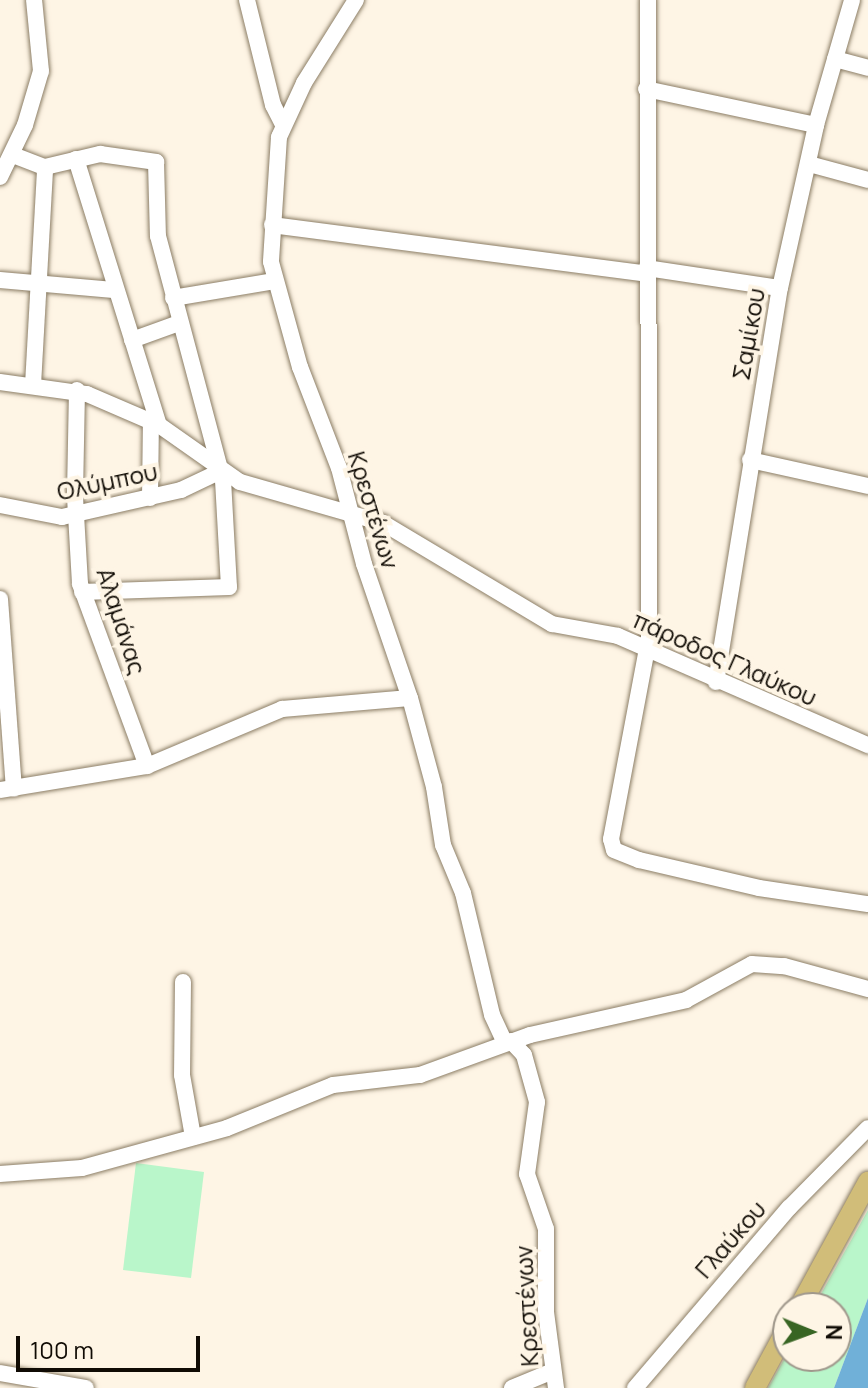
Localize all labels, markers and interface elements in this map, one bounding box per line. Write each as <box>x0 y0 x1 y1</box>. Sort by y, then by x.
street label: Σαμίκου <box>726 286 770 382</box>
street label: Κρεστένων <box>343 448 405 572</box>
street label: Ολύμπου <box>54 456 160 506</box>
street label: Αλαμάνας <box>91 564 153 678</box>
street label: πάροδος Γλαύκου <box>629 605 821 711</box>
street label: Γλαύκου <box>689 1194 771 1284</box>
street label: Κρεστένων <box>508 1245 544 1367</box>
north arrow <box>772 1292 852 1372</box>
scale bar <box>20 1320 204 1370</box>
text: N <box>819 1324 849 1341</box>
text: 100 m <box>30 1333 94 1366</box>

